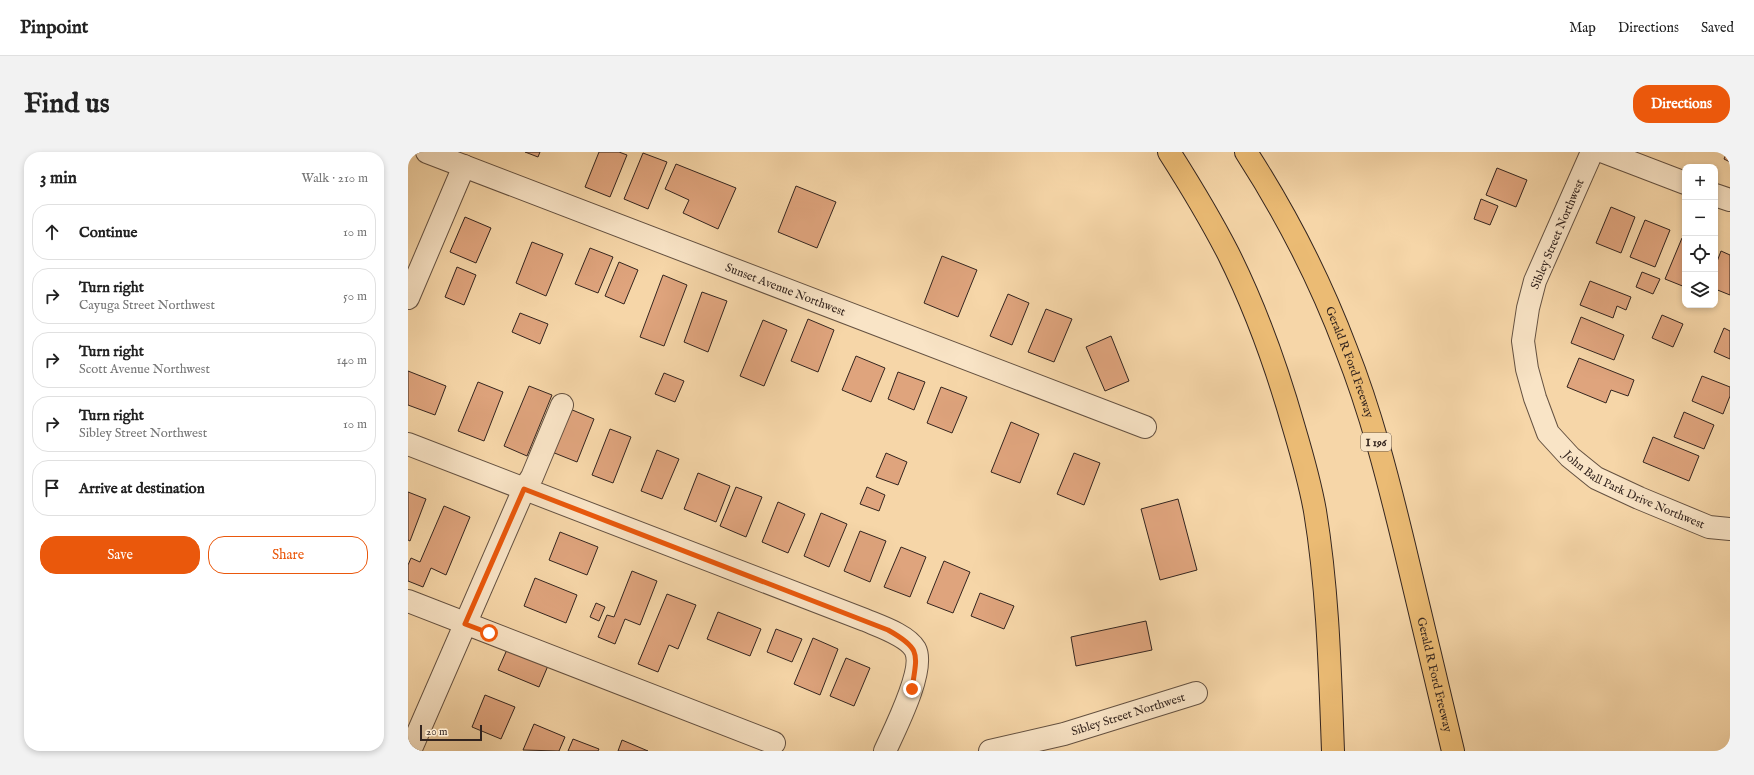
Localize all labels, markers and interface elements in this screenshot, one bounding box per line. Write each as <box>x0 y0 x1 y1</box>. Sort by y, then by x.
text: Pinpoint <box>20 16 88 40</box>
text: Map <box>1569 19 1596 37</box>
text: Directions <box>1618 19 1679 37</box>
text: Saved <box>1701 19 1734 37</box>
button: Directions <box>1633 85 1730 123</box>
text: Find us <box>24 87 110 122</box>
map controls <box>1682 164 1718 308</box>
button: + <box>1682 164 1718 200</box>
text: 3 min <box>40 168 77 189</box>
text: Walk · 210 m <box>302 170 368 187</box>
street label: Sibley Street Northwest <box>1527 177 1587 292</box>
button: − <box>1682 200 1718 236</box>
icon: ahead <box>41 221 63 243</box>
text: Continue <box>79 223 137 242</box>
text: 10 m <box>343 224 367 241</box>
button: locate <box>1682 236 1718 272</box>
street label: Sunset Avenue Northwest <box>723 260 848 320</box>
button: layers <box>1682 272 1718 308</box>
text: Turn right <box>79 278 144 297</box>
icon: right <box>41 285 63 307</box>
text: 50 m <box>343 288 367 305</box>
text: Cayuga Street Northwest <box>79 297 215 314</box>
street label: Gerald R Ford Freeway <box>1322 304 1377 420</box>
text: Turn right <box>79 342 144 361</box>
icon: right <box>41 349 63 371</box>
text: 140 m <box>337 352 367 369</box>
text: Scott Avenue Northwest <box>79 361 210 378</box>
text: Turn right <box>79 406 144 425</box>
icon: right <box>41 413 63 435</box>
text: 10 m <box>343 416 367 433</box>
text: Sibley Street Northwest <box>79 425 207 442</box>
road number: I 196 <box>1361 433 1391 451</box>
street label: John Ball Park Drive Northwest <box>1558 446 1707 532</box>
icon: arrive <box>41 477 63 499</box>
text: Arrive at destination <box>79 479 205 498</box>
button: Save <box>40 536 200 574</box>
button: Share <box>208 536 368 574</box>
street label: Gerald R Ford Freeway <box>1413 616 1455 734</box>
route start <box>480 624 498 642</box>
route end <box>903 680 921 698</box>
street label: Sibley Street Northwest <box>1069 690 1187 739</box>
scale bar <box>420 723 482 742</box>
text: 20 m <box>426 725 447 739</box>

